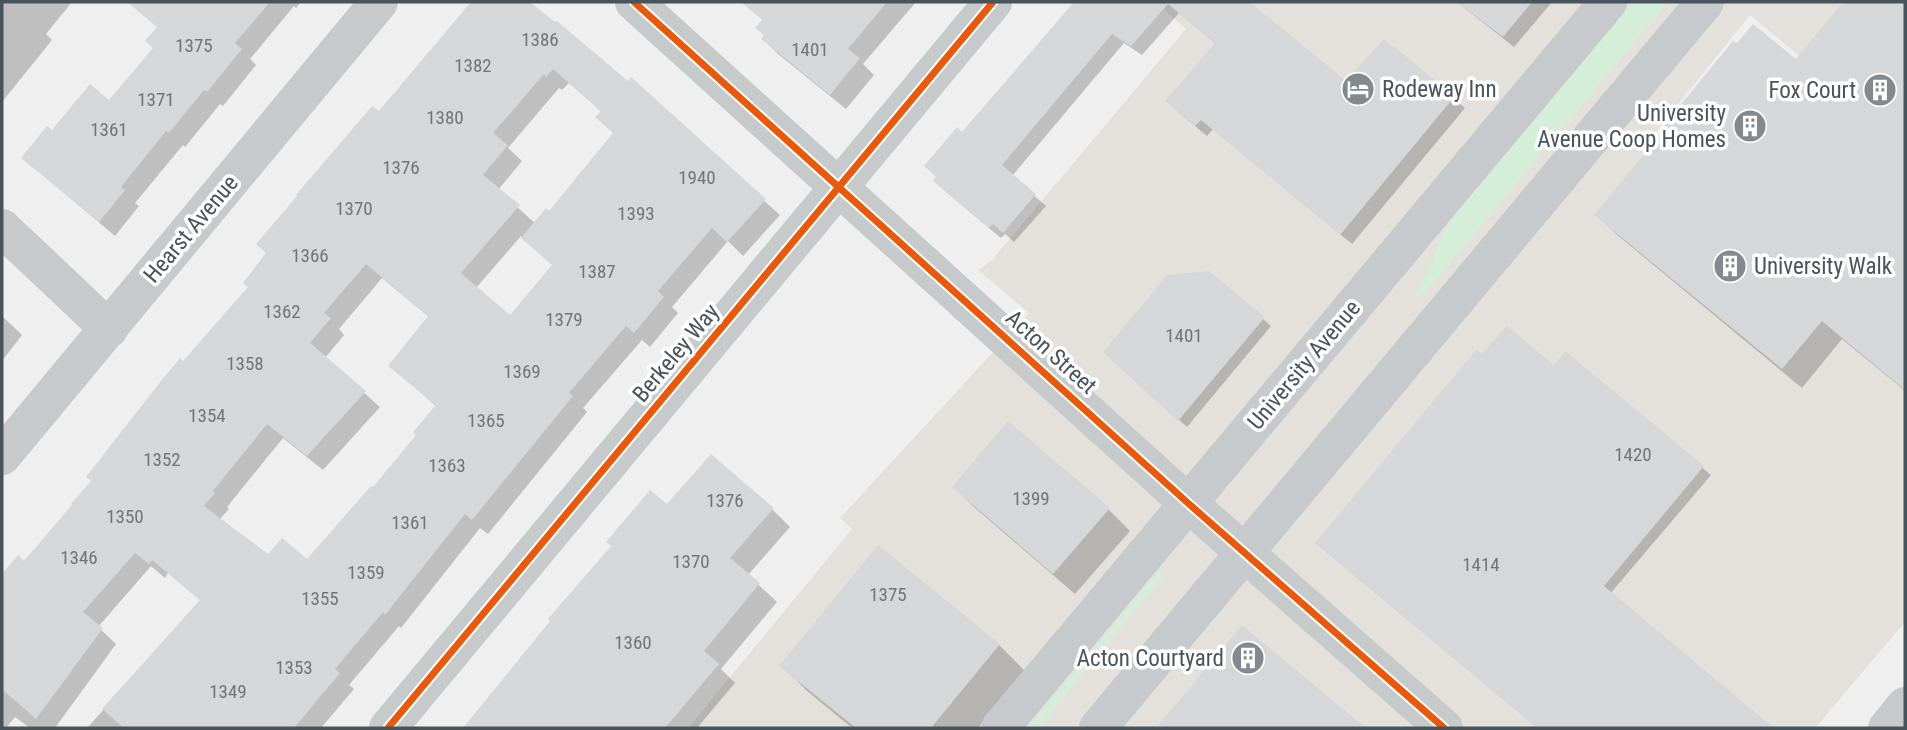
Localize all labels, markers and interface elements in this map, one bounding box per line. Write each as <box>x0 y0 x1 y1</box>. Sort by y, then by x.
house number: 1386 <box>521 28 559 51</box>
house number: 1375 <box>175 34 213 57</box>
house number: 1401 <box>791 38 829 61</box>
house number: 1382 <box>454 54 492 77</box>
hotel icon: Rodeway Inn <box>1339 70 1377 108</box>
building icon: Fox Court <box>1861 71 1899 109</box>
place label: Rodeway Inn <box>1382 76 1497 103</box>
place label: Fox Court <box>1768 77 1856 104</box>
house number: 1371 <box>137 88 175 111</box>
place label: University Avenue Coop Homes <box>1537 100 1726 153</box>
house number: 1380 <box>426 106 464 129</box>
building icon: University Avenue Coop Homes <box>1731 107 1769 145</box>
house number: 1361 <box>90 118 128 141</box>
house number: 1376 <box>382 156 420 179</box>
house number: 1940 <box>678 166 716 189</box>
street label: Hearst Avenue <box>138 170 244 288</box>
house number: 1370 <box>335 197 373 220</box>
house number: 1393 <box>617 202 655 225</box>
house number: 1366 <box>291 244 329 267</box>
building icon: University Walk <box>1711 247 1749 285</box>
place label: University Walk <box>1754 253 1893 280</box>
house number: 1387 <box>578 260 616 283</box>
street label: University Avenue <box>1242 295 1366 435</box>
street label: Berkeley Way <box>627 298 725 407</box>
house number: 1362 <box>263 300 301 323</box>
street label: Acton Street <box>1000 304 1102 400</box>
house number: 1379 <box>545 308 583 331</box>
house number: 1401 <box>1165 324 1203 347</box>
house number: 1358 <box>226 352 264 375</box>
house number: 1369 <box>503 360 541 383</box>
house number: 1354 <box>188 404 226 427</box>
house number: 1365 <box>467 409 505 432</box>
house number: 1420 <box>1614 443 1652 466</box>
house number: 1352 <box>143 448 181 471</box>
house number: 1363 <box>428 454 466 477</box>
house number: 1399 <box>1012 487 1050 510</box>
house number: 1376 <box>706 489 744 512</box>
house number: 1350 <box>106 505 144 528</box>
house number: 1361 <box>391 511 429 534</box>
house number: 1346 <box>60 546 98 569</box>
house number: 1370 <box>672 550 710 573</box>
house number: 1414 <box>1462 553 1500 576</box>
house number: 1359 <box>347 561 385 584</box>
house number: 1375 <box>869 583 907 606</box>
house number: 1355 <box>301 587 339 610</box>
house number: 1360 <box>614 631 652 654</box>
building icon: Acton Courtyard <box>1229 639 1267 677</box>
place label: Acton Courtyard <box>1077 645 1224 672</box>
house number: 1353 <box>275 656 313 679</box>
house number: 1349 <box>209 680 247 703</box>

